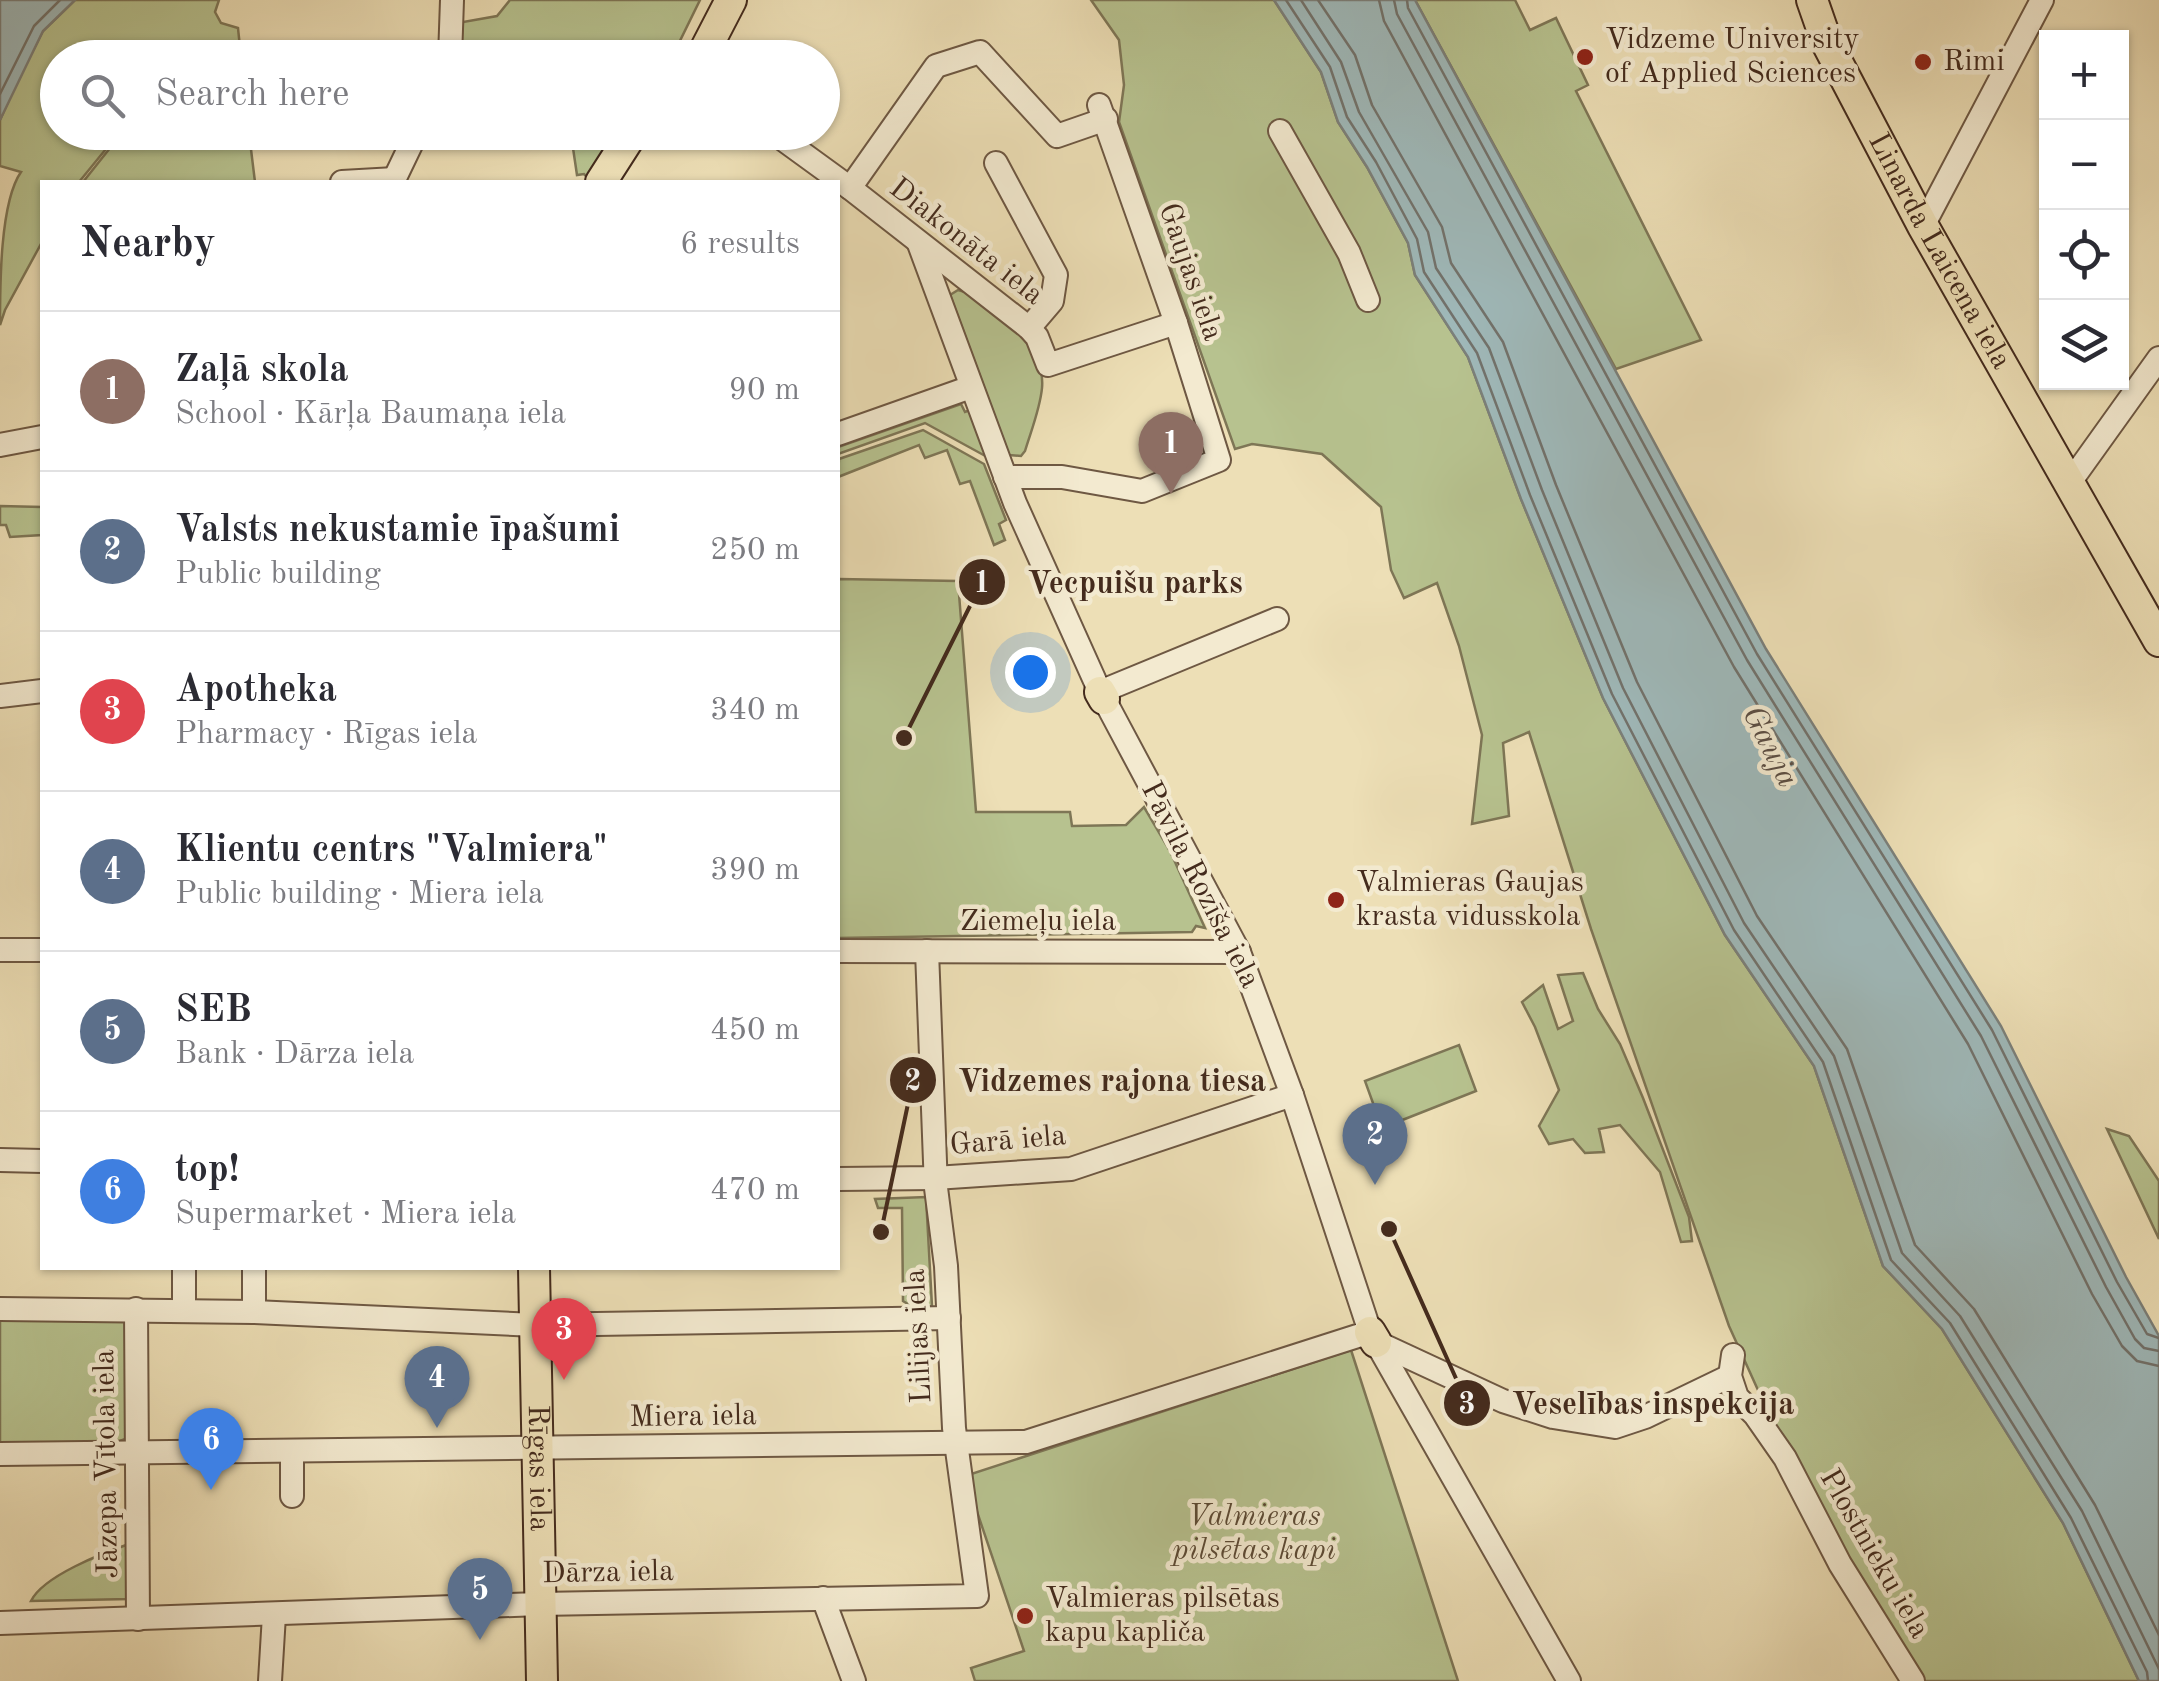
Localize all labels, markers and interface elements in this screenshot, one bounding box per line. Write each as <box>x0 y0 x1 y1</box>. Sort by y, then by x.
place label: Vidzeme University of Applied Sciences <box>1605 25 1859 89</box>
map controls <box>2039 30 2129 390</box>
button: + <box>2039 30 2129 120</box>
search box <box>40 40 840 150</box>
marker: Vidzeme University of Applied Sciences <box>1574 46 1596 68</box>
place label: Rimi <box>1943 47 2005 77</box>
marker: Rimi <box>1912 51 1934 73</box>
icon: search <box>75 68 130 123</box>
text: Search here <box>155 76 350 114</box>
button: − <box>2039 120 2129 210</box>
street label: Linarda Laicena iela <box>1862 128 2016 375</box>
street label: Diakonāta iela <box>883 173 1049 311</box>
street label: Gaujas iela <box>1153 199 1228 345</box>
button: locate <box>2039 210 2129 300</box>
text: Nearby <box>80 224 216 266</box>
text: 6 results <box>680 229 800 261</box>
button: layers <box>2039 300 2129 390</box>
text: Zaļā skola <box>175 352 349 390</box>
text: 1 <box>103 375 122 407</box>
text: 90 m <box>729 375 800 407</box>
text: School · Kārļa Baumaņa iela <box>175 399 566 431</box>
pin: 1 <box>1138 412 1204 494</box>
text: Valsts nekustamie īpašumi <box>175 512 620 550</box>
text: 2 <box>103 535 122 567</box>
text: 250 m <box>710 535 800 567</box>
callout: Vecpuišu parks <box>957 551 1263 613</box>
text: Public building <box>175 559 381 591</box>
text: 1 <box>973 569 991 599</box>
text: Vecpuišu parks <box>1027 569 1243 601</box>
your location <box>1005 647 1056 698</box>
text: Apotheka <box>175 672 337 710</box>
text: 3 <box>103 695 122 727</box>
text: 340 m <box>710 695 800 727</box>
water label: Gauja <box>1735 701 1803 793</box>
text: Pharmacy · Rīgas iela <box>175 719 477 751</box>
street label: Pāvila Rozīša iela <box>1135 777 1265 993</box>
text: Klientu centrs "Valmiera" <box>175 832 608 870</box>
text: 4 <box>103 855 122 887</box>
text: 390 m <box>710 855 800 887</box>
place label: Valmieras Gaujas krasta vidusskola <box>1356 868 1584 932</box>
text: Public building · Miera iela <box>175 879 544 911</box>
marker: Valmieras Gaujas krasta vidusskola <box>1325 889 1347 911</box>
street label: Ziemeļu iela <box>960 907 1116 937</box>
text: SEB <box>175 992 252 1030</box>
text: 5 <box>103 1015 122 1047</box>
text: 450 m <box>710 1015 800 1047</box>
text: Bank · Dārza iela <box>175 1039 414 1071</box>
callout: Vidzemes rajona tiesa <box>888 1049 1286 1111</box>
text: 2 <box>904 1067 922 1097</box>
text: Vidzemes rajona tiesa <box>958 1067 1266 1099</box>
pin: 2 <box>1342 1102 1408 1185</box>
street label: Garā iela <box>949 1121 1068 1161</box>
text: top! <box>175 1152 239 1190</box>
text: 6 <box>103 1175 122 1207</box>
text: 470 m <box>710 1175 800 1207</box>
text: Supermarket · Miera iela <box>175 1199 516 1231</box>
street label: Lilijas iela <box>900 1268 938 1404</box>
pin: 3 <box>532 1298 596 1380</box>
pin: 4 <box>404 1346 470 1428</box>
street label: Jāzepa Vītola iela <box>90 1349 124 1579</box>
callout: Veselības inspekcija <box>1442 1372 1815 1434</box>
text: 3 <box>1458 1390 1476 1420</box>
text: Veselības inspekcija <box>1511 1390 1795 1422</box>
street label: Miera iela <box>629 1401 757 1433</box>
street label: Rīgas iela <box>522 1404 554 1532</box>
pin: 6 <box>178 1408 244 1490</box>
street label: Plostnieku iela <box>1814 1464 1935 1644</box>
park label: Valmieras pilsētas kapi <box>1169 1502 1336 1566</box>
street label: Dārza iela <box>542 1557 674 1589</box>
pin: 5 <box>448 1558 512 1640</box>
place label: Valmieras pilsētas kapu kapliča <box>1045 1584 1280 1648</box>
marker: Valmieras pilsētas kapu kapliča <box>1014 1605 1036 1627</box>

